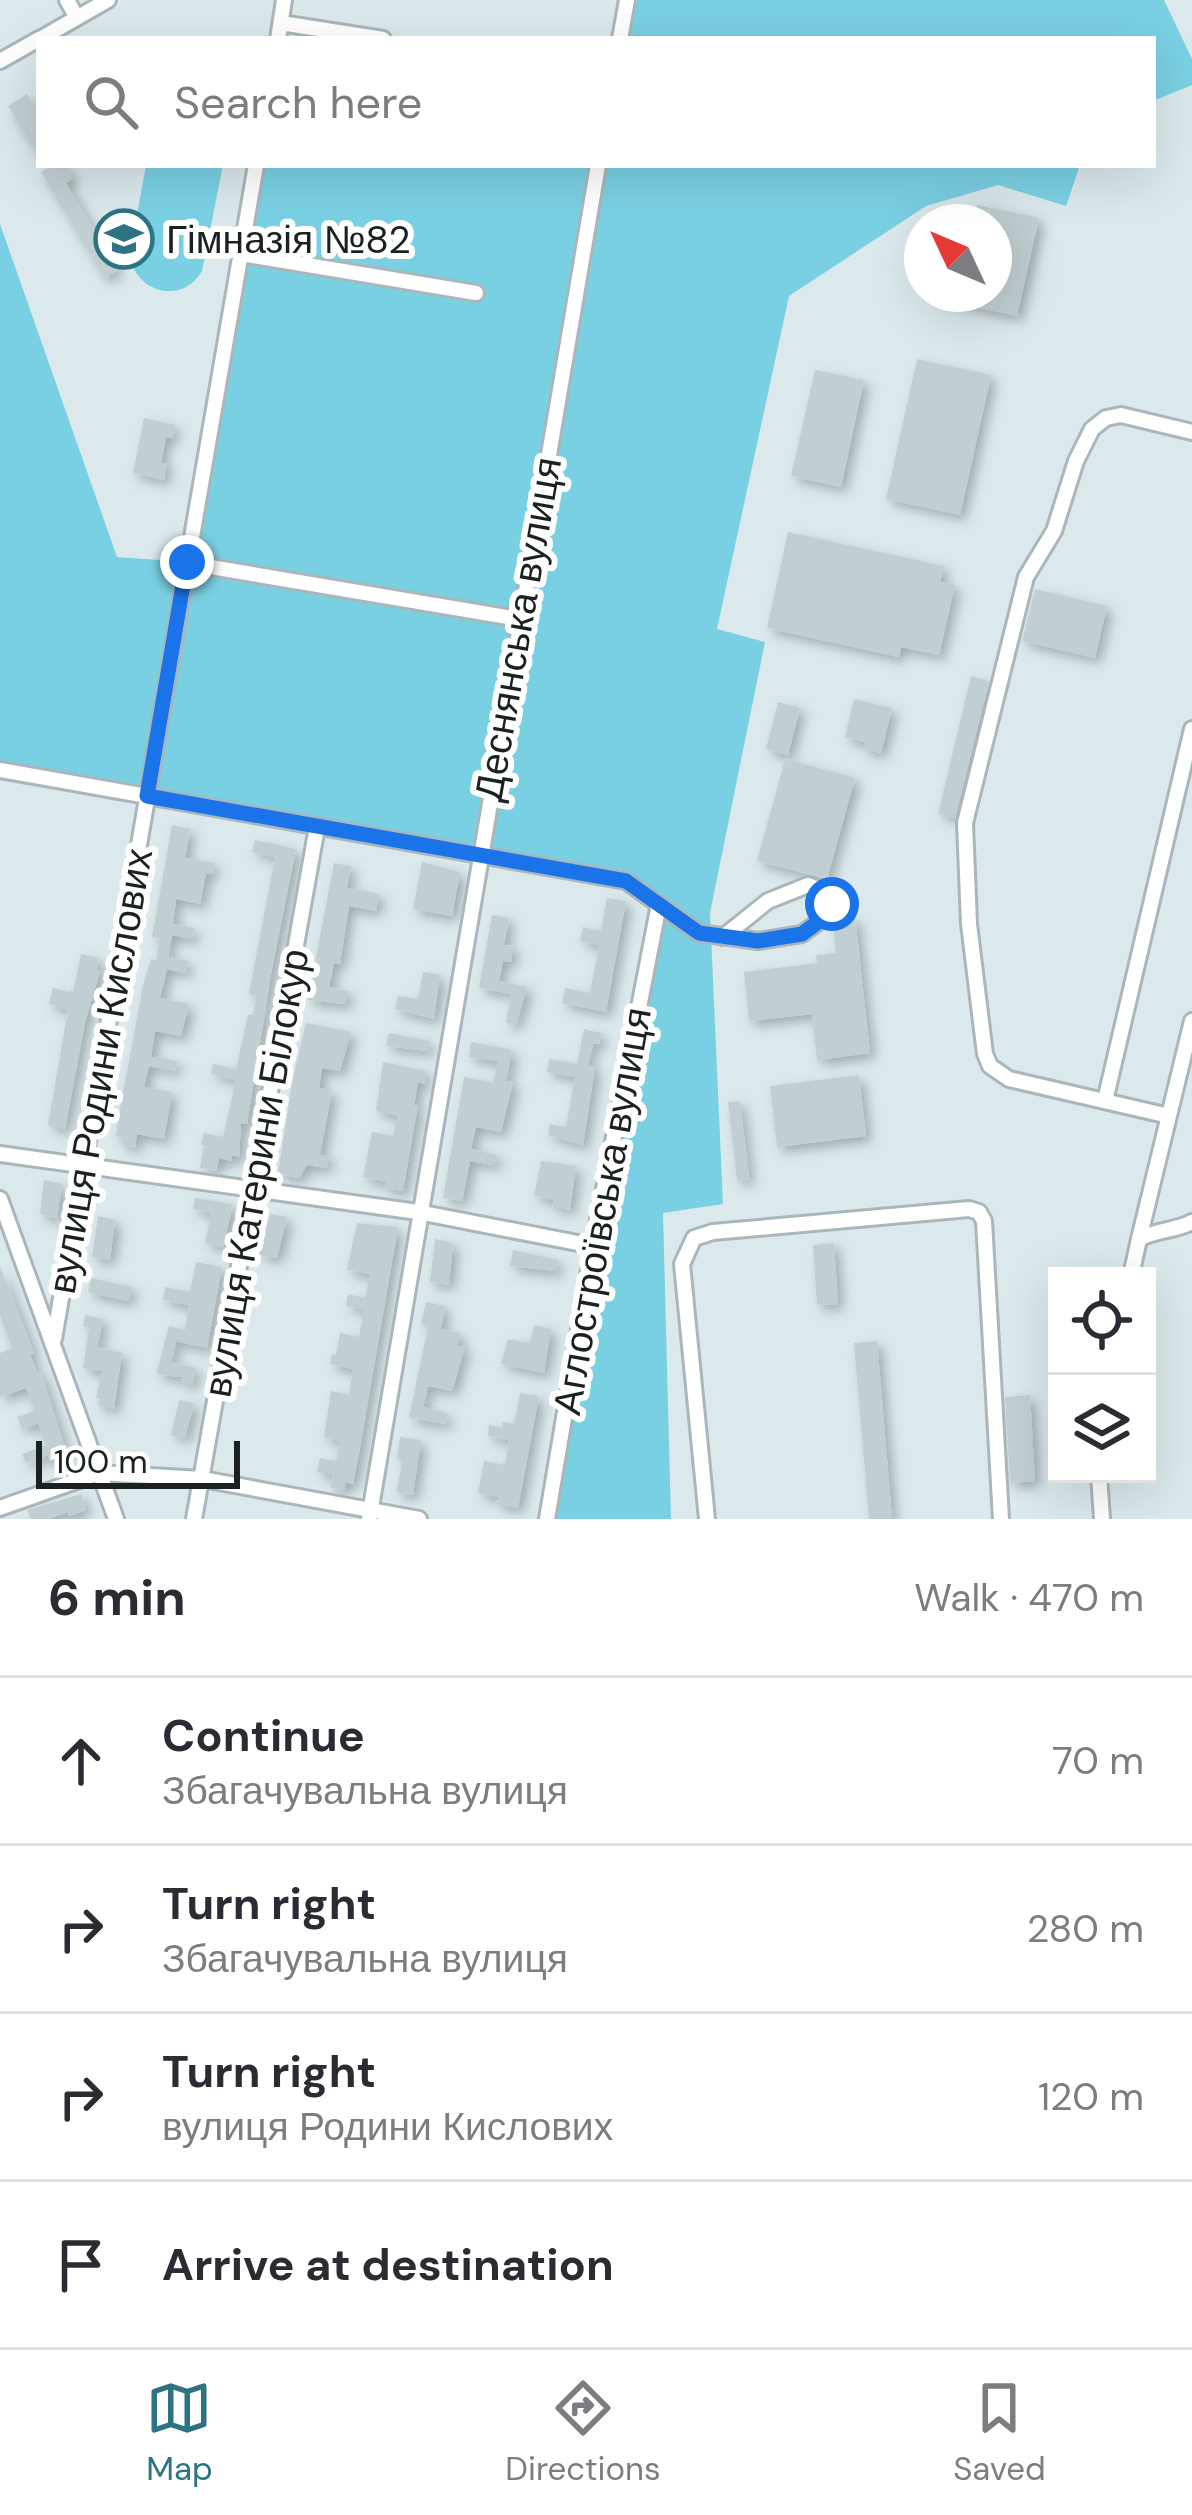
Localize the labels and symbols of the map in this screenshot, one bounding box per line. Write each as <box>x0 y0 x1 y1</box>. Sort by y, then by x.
north arrow <box>904 204 1012 312</box>
school or university icon: Гімназія №82 <box>93 208 155 270</box>
place label: Гімназія №82 <box>166 214 411 265</box>
street label: Деснянська вулиця <box>463 453 573 805</box>
route end <box>160 535 214 589</box>
street label: вулиця Родини Кислових <box>36 844 164 1298</box>
route start <box>805 877 859 931</box>
street label: вулиця Катерини Білокур <box>191 945 321 1401</box>
street label: Аглостроївська вулиця <box>541 1003 663 1419</box>
scale bar <box>36 1435 240 1488</box>

